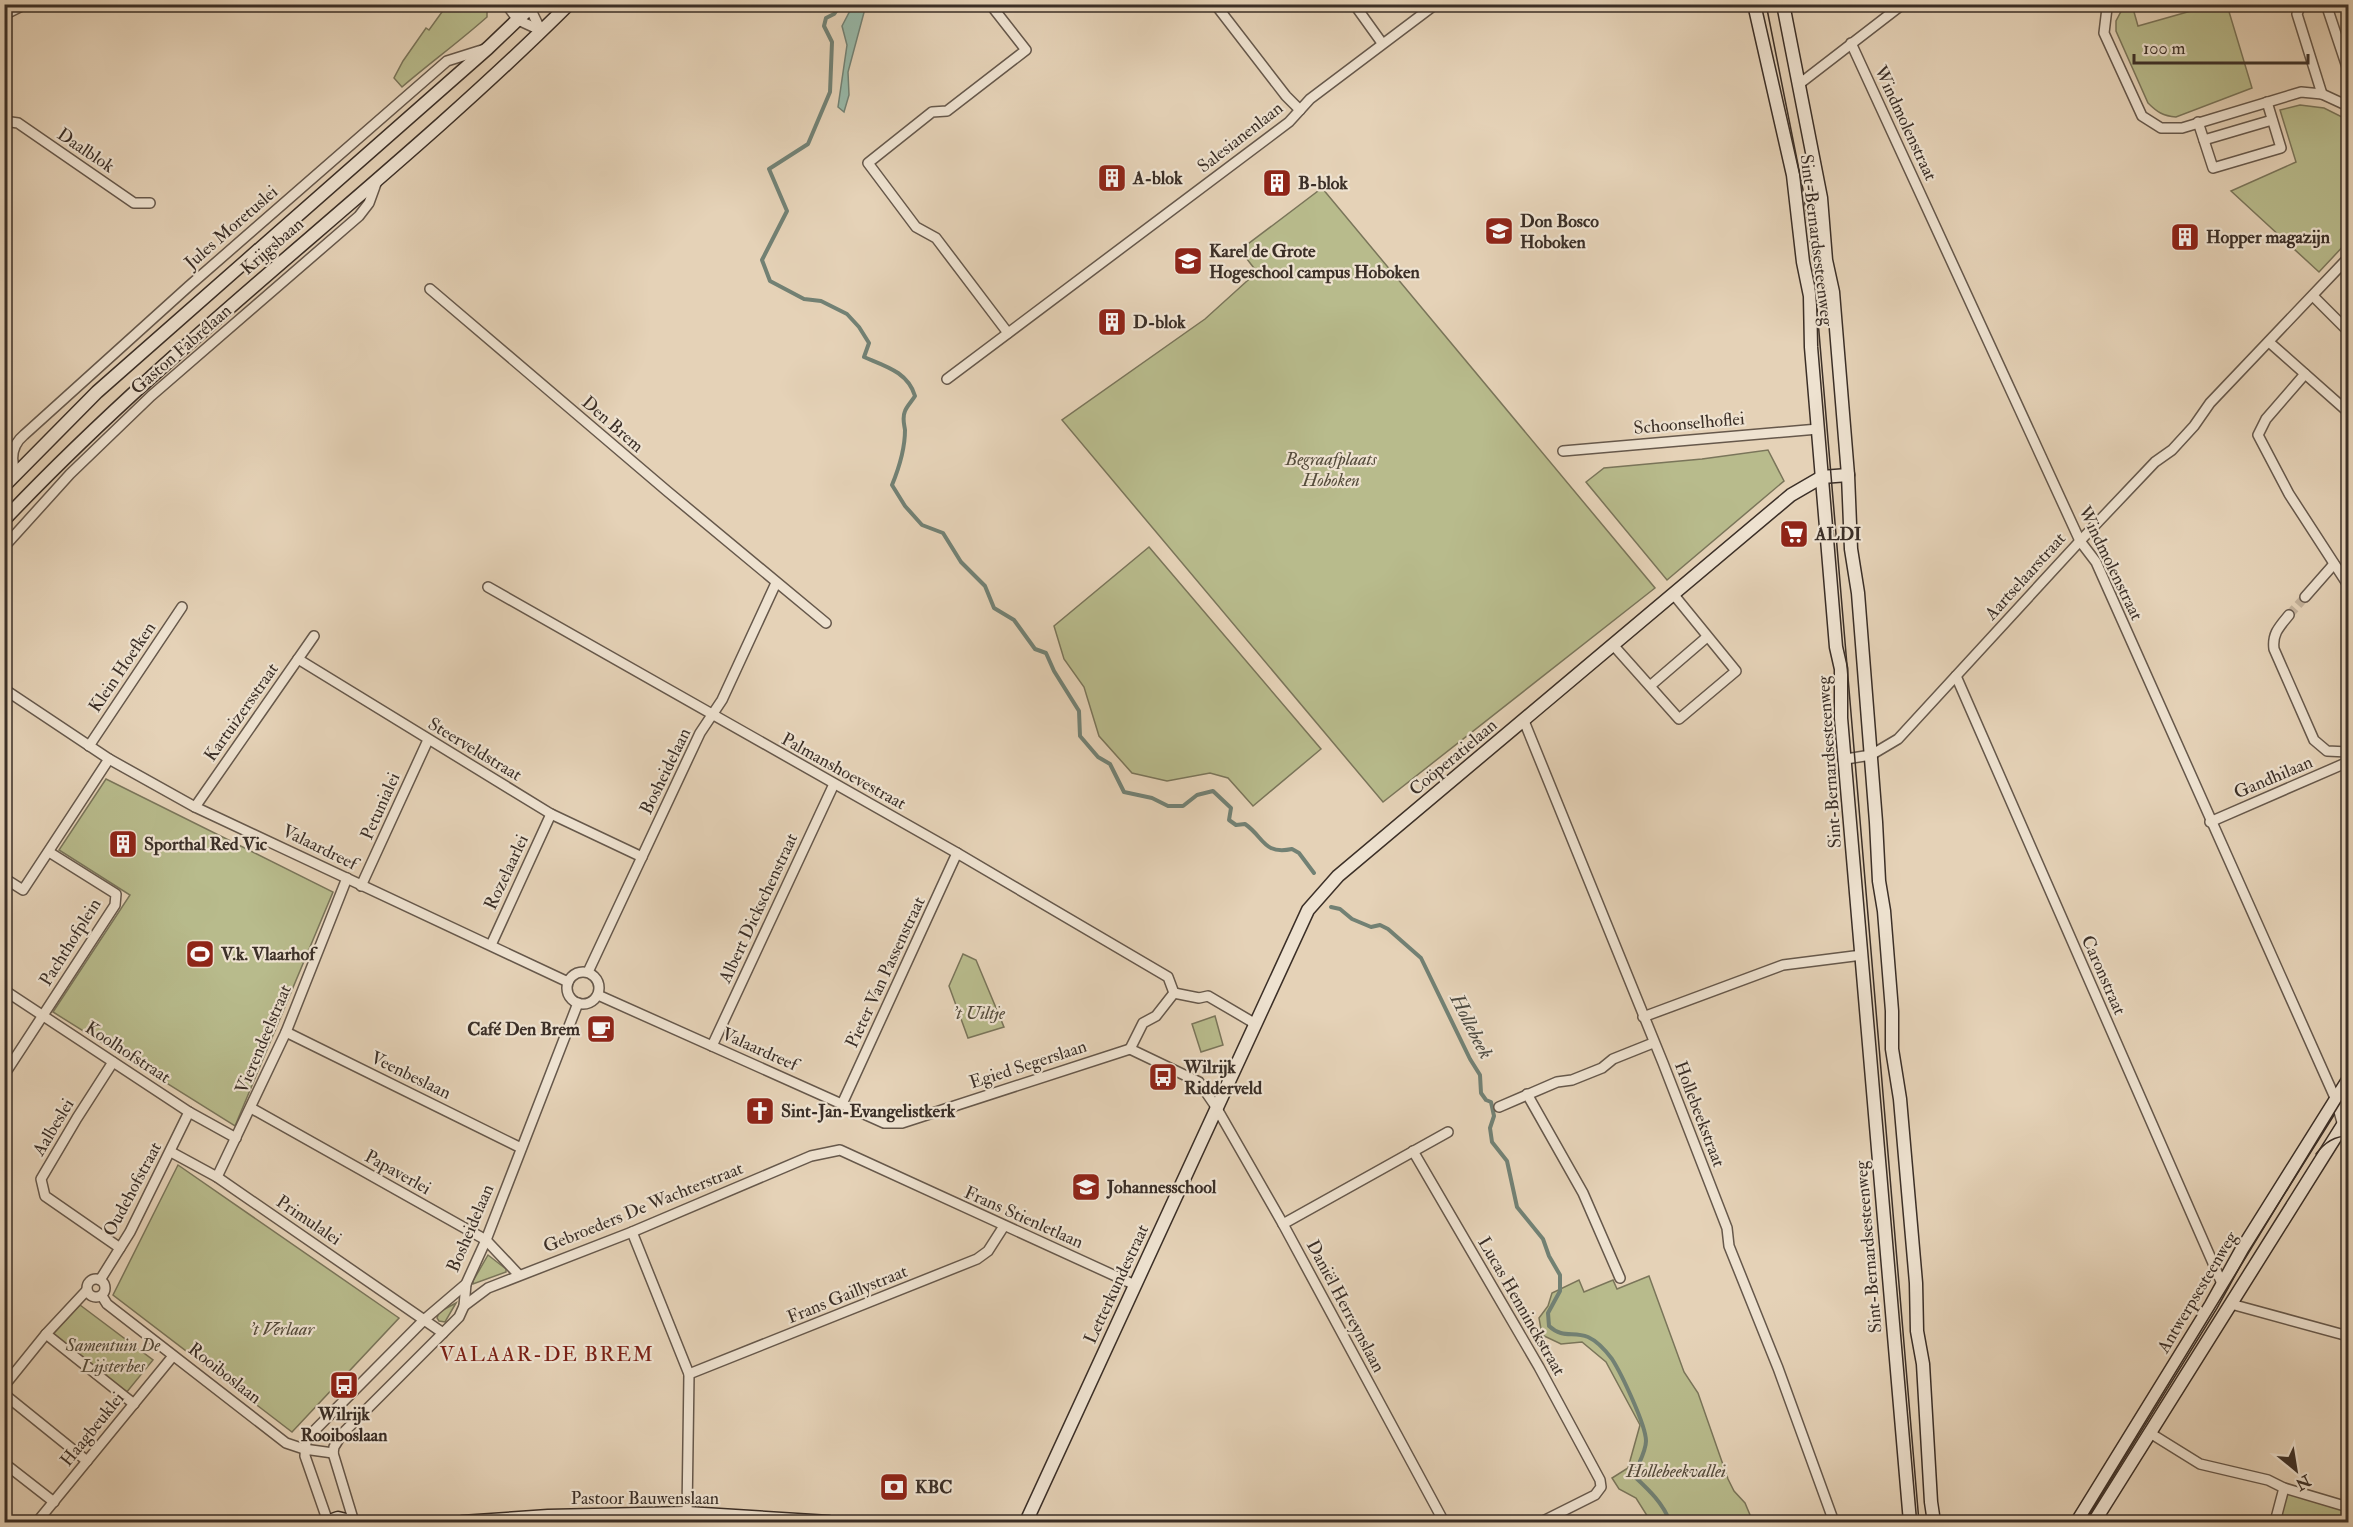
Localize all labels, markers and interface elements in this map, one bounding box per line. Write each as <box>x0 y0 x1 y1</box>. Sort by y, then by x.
scale bar <box>2134 27 2308 65</box>
text: 100 m <box>2143 37 2186 60</box>
street label: Windmolenstraat <box>1868 61 1942 185</box>
street label: Salesianenlaan <box>1193 97 1288 178</box>
street label: Daalblok <box>53 123 119 178</box>
street label: Sint-Bernardsesteenweg <box>1795 153 1839 328</box>
building icon: A-blok <box>1096 162 1128 194</box>
place label: A-blok <box>1132 167 1183 190</box>
building icon: B-blok <box>1261 167 1293 199</box>
place label: B-blok <box>1298 172 1348 195</box>
street label: Jules Moretuslei <box>179 180 283 275</box>
place label: Don Bosco Hoboken <box>1520 210 1599 254</box>
street label: Krijgsbaan <box>236 213 309 280</box>
school or university icon: Don Bosco Hoboken <box>1483 215 1515 247</box>
building icon: Hopper magazijn <box>2169 221 2201 253</box>
place label: Hopper magazijn <box>2206 226 2331 249</box>
place label: Karel de Grote Hogeschool campus Hoboken <box>1209 240 1420 284</box>
school or university icon: Karel de Grote Hogeschool campus Hoboken <box>1172 245 1204 277</box>
street label: Gaston Fabrélaan <box>126 299 236 399</box>
building icon: D-blok <box>1096 306 1128 338</box>
place label: D-blok <box>1133 311 1186 334</box>
street label: Den Brem <box>577 391 649 458</box>
street label: Schoonselhoflei <box>1633 407 1746 440</box>
park label: Begraafplaats Hoboken <box>1284 448 1378 492</box>
street label: Windmolenstraat <box>2073 501 2148 624</box>
supermarket icon: ALDI <box>1778 518 1810 550</box>
place label: ALDI <box>1814 523 1861 546</box>
street label: Aartselaarstraat <box>1979 527 2071 626</box>
street label: Klein Hoefken <box>84 618 161 717</box>
street label: Kartuizersstraat <box>199 658 284 766</box>
street label: Sint-Bernardsesteenweg <box>1812 674 1847 849</box>
street label: Steerveldstraat <box>424 712 526 787</box>
street label: Coöperatielaan <box>1405 714 1502 801</box>
street label: Bosheidelaan <box>635 724 696 818</box>
street label: Palmanshoevestraat <box>777 728 910 815</box>
street label: Gandhilaan <box>2230 751 2316 804</box>
street label: Petunialei <box>355 769 405 843</box>
street label: Valaardreef <box>278 819 364 877</box>
building icon: Sporthal Red Vic <box>107 828 139 860</box>
street label: Albert Dickschenstraat <box>713 829 803 988</box>
street label: Rozelaarlei <box>479 831 534 914</box>
place label: Sporthal Red Vic <box>144 833 268 856</box>
street label: Pieter Van Passenstraat <box>840 893 931 1051</box>
street label: Pachthofplein <box>34 894 106 990</box>
street label: Caronstraat <box>2076 932 2131 1019</box>
sports icon: V.k. Vlaarhof <box>184 938 216 970</box>
place label: V.k. Vlaarhof <box>220 943 318 966</box>
street label: Vierendeelstraat <box>230 981 297 1097</box>
water label: Hollebeek <box>1444 988 1499 1063</box>
park label: 't Uiltje <box>953 1002 1006 1025</box>
cafe icon: Café Den Brem <box>585 1013 617 1045</box>
street label: Koolhofstraat <box>81 1016 175 1089</box>
place label: Café Den Brem <box>467 1018 581 1041</box>
street label: Valaardreef <box>718 1022 804 1078</box>
street label: Egied Segerslaan <box>967 1035 1090 1094</box>
street label: Veenbeslaan <box>367 1046 455 1105</box>
place label: Wilrijk Ridderveld <box>1183 1056 1262 1100</box>
street label: Hollebeekstraat <box>1669 1058 1730 1170</box>
bus stop icon: Wilrijk Ridderveld <box>1147 1061 1179 1093</box>
street label: Aalbeslei <box>27 1094 80 1161</box>
church icon: Sint-Jan-Evangelistkerk <box>744 1095 776 1127</box>
place label: Sint-Jan-Evangelistkerk <box>781 1100 956 1123</box>
street label: Oudehofstraat <box>98 1138 167 1240</box>
street label: Papaverlei <box>361 1145 435 1200</box>
street label: Gebroeders De Wachterstraat <box>540 1157 747 1258</box>
street label: Sint-Bernardsesteenweg <box>1849 1159 1887 1334</box>
school or university icon: Johannesschool <box>1070 1171 1102 1203</box>
place label: Johannesschool <box>1106 1176 1217 1199</box>
street label: Bosheidelaan <box>442 1181 499 1276</box>
street label: Frans Stienletlaan <box>961 1181 1087 1254</box>
street label: Primulalei <box>272 1190 346 1251</box>
street label: Letterkundestraat <box>1079 1221 1154 1348</box>
street label: Antwerpsesteenweg <box>2152 1226 2243 1358</box>
street label: Lucas Henninckstraat <box>1472 1233 1571 1380</box>
street label: Daniël Herreynslaan <box>1301 1236 1390 1377</box>
street label: Frans Gaillystraat <box>784 1260 911 1329</box>
park label: 't Verlaar <box>250 1318 315 1341</box>
park label: Samentuin De Lijsterbes <box>65 1334 161 1378</box>
street label: Rooiboslaan <box>183 1338 266 1409</box>
district label: VALAAR-DE BREM <box>440 1341 654 1368</box>
bus stop icon: Wilrijk Rooiboslaan <box>328 1369 360 1401</box>
street label: Haagbeuklei <box>55 1387 130 1471</box>
place label: Wilrijk Rooiboslaan <box>300 1403 388 1447</box>
north arrow <box>2266 1440 2326 1500</box>
park label: Hollebeekvallei <box>1625 1460 1726 1483</box>
text: N <box>2291 1469 2315 1495</box>
bank icon: KBC <box>878 1471 910 1503</box>
place label: KBC <box>915 1476 953 1499</box>
street label: Pastoor Bauwenslaan <box>571 1487 719 1510</box>

